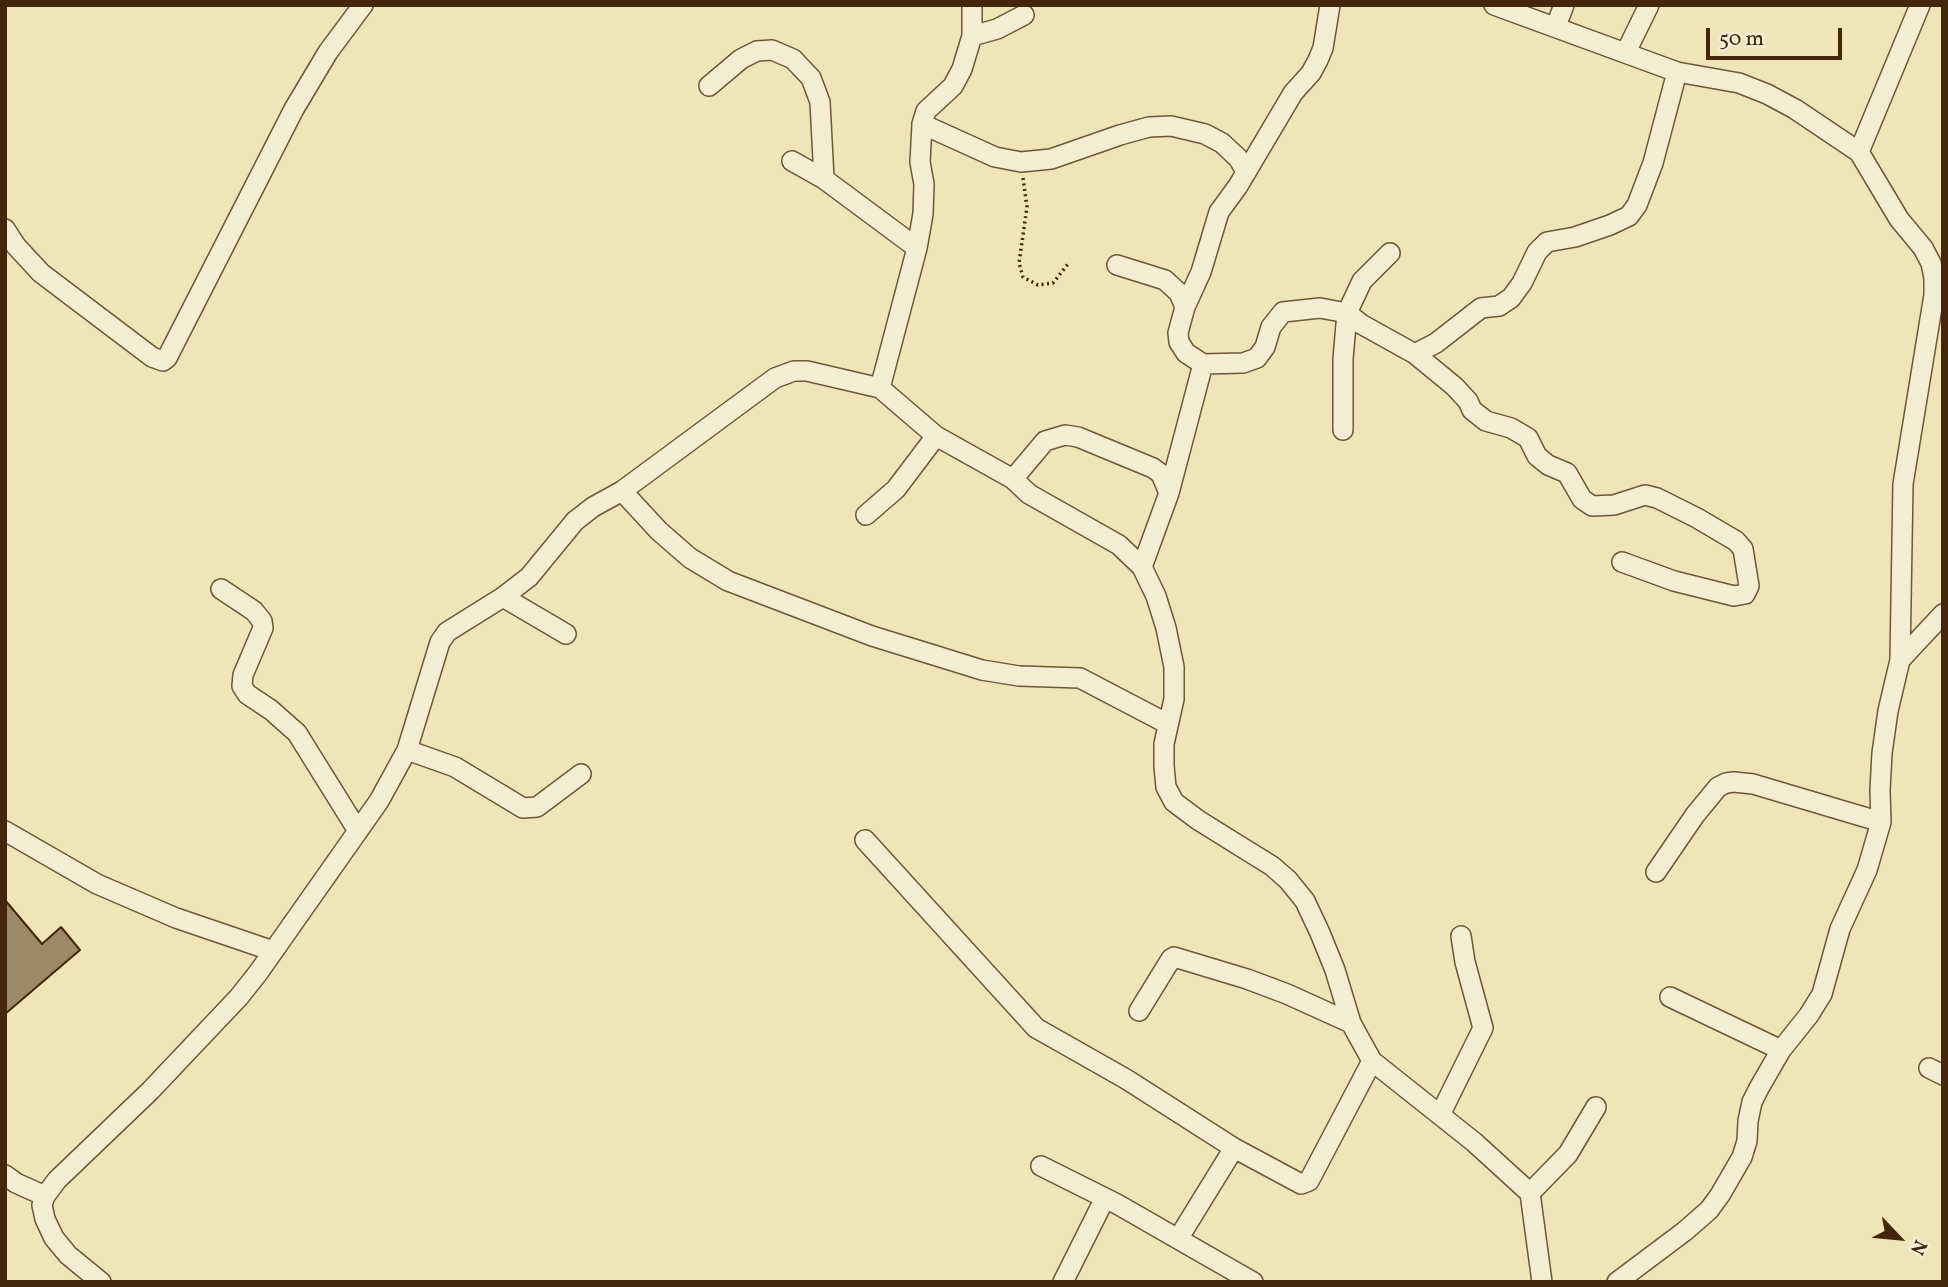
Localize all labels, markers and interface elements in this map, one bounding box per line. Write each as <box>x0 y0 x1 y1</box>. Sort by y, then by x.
scale bar <box>1710 14 1846 58</box>
text: 50 m <box>1719 25 1764 54</box>
north arrow <box>1864 1203 1934 1273</box>
text: N <box>1903 1235 1933 1259</box>

